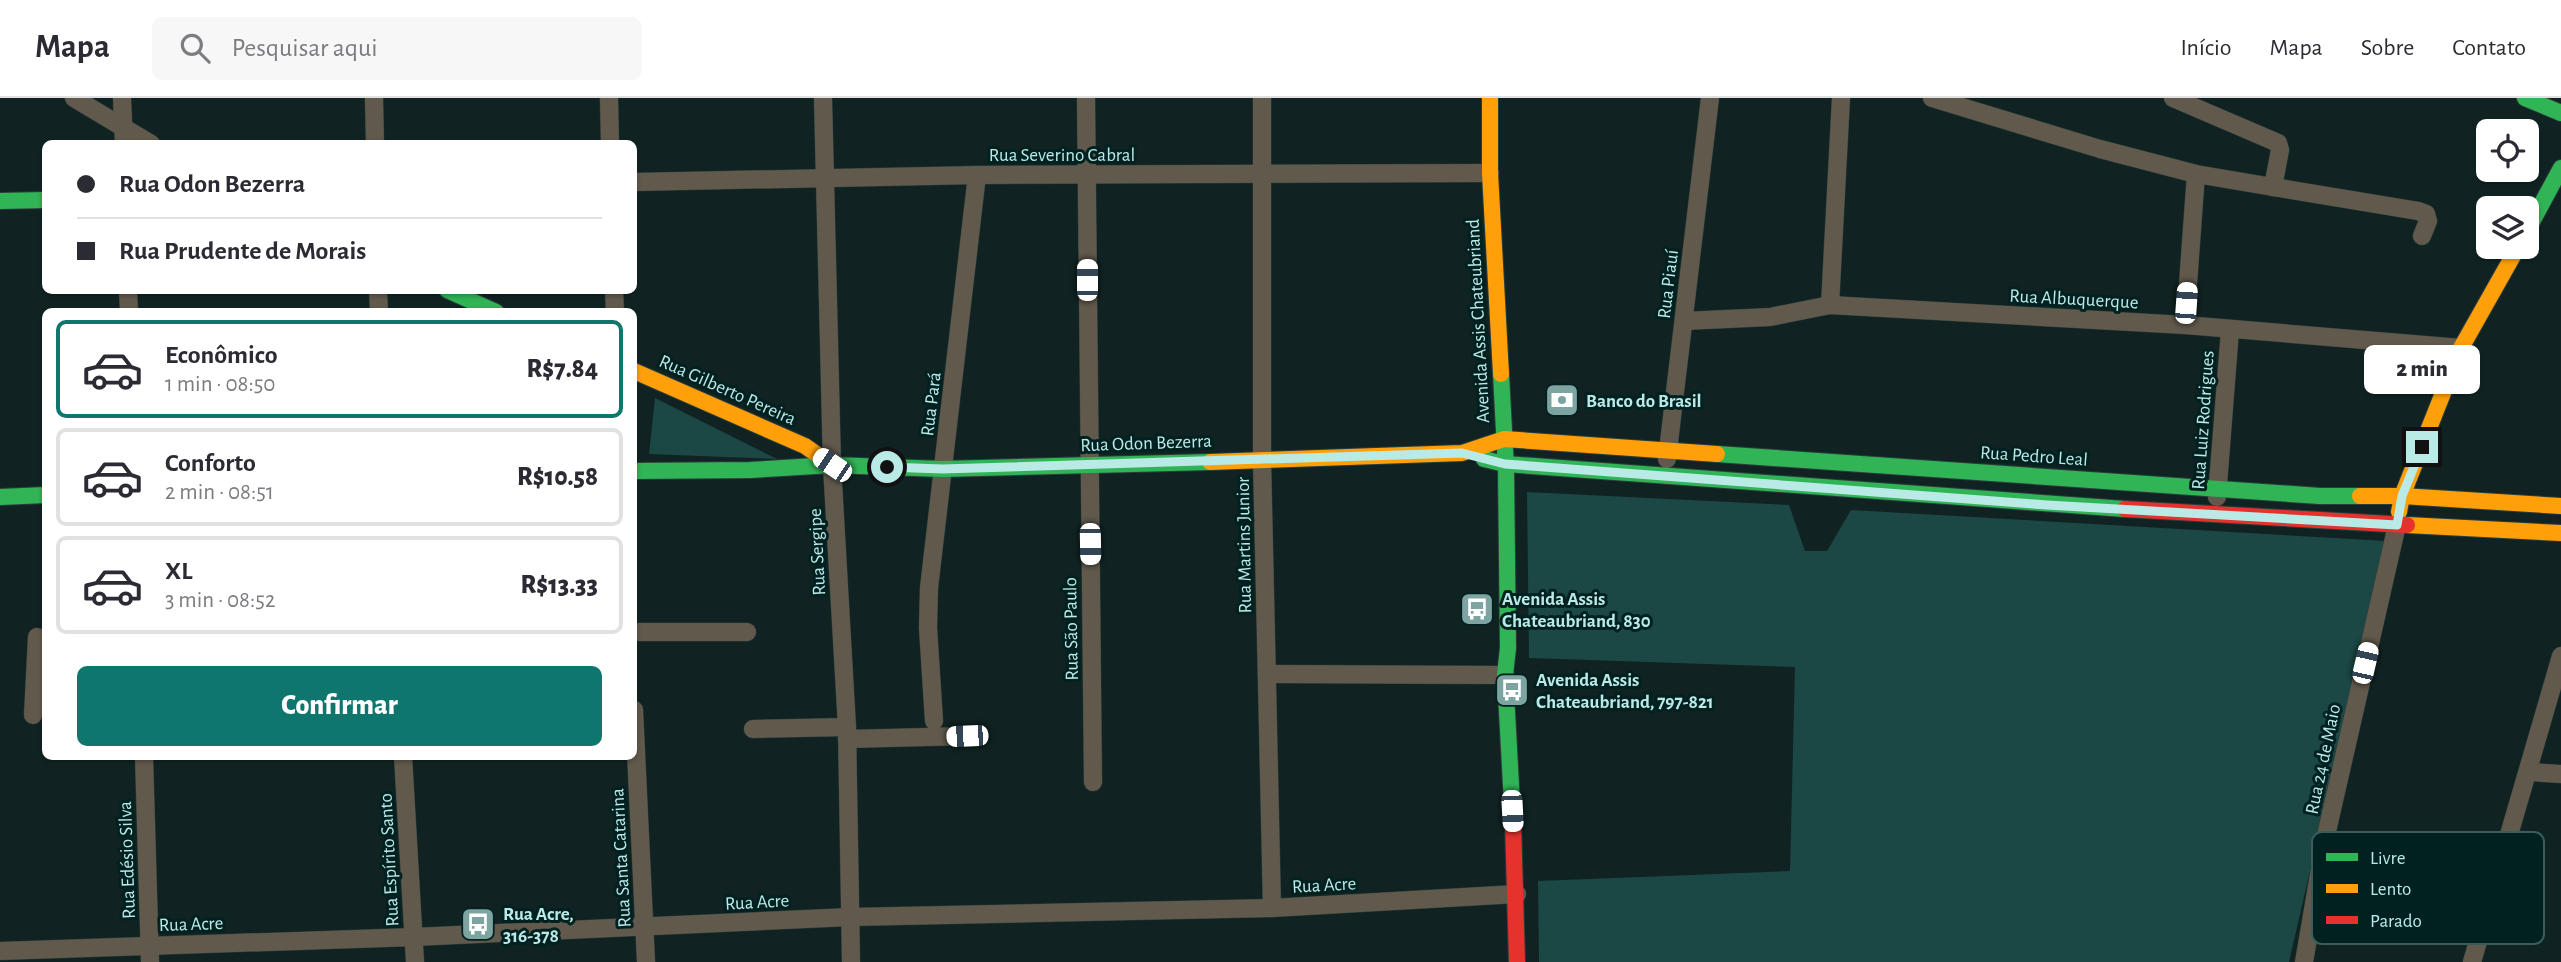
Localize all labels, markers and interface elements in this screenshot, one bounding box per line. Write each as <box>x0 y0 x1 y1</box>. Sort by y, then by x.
search box <box>152 17 642 80</box>
icon: search <box>176 29 214 67</box>
text: Mapa <box>35 31 110 64</box>
text: Pesquisar aqui <box>232 35 378 61</box>
text: Início <box>2180 36 2232 60</box>
text: Mapa <box>2270 36 2323 60</box>
text: Sobre <box>2361 36 2414 60</box>
text: Contato <box>2452 36 2526 60</box>
map controls <box>2476 119 2539 259</box>
button: locate <box>2476 119 2539 182</box>
street label: Rua Severino Cabral <box>989 146 1135 165</box>
text: Rua Odon Bezerra <box>119 171 305 197</box>
button: layers <box>2476 196 2539 259</box>
street label: Avenida Assis Chateubriand <box>1464 218 1493 424</box>
text: Rua Prudente de Morais <box>119 238 366 264</box>
street label: Rua Piauí <box>1655 248 1682 320</box>
car <box>1077 259 1098 301</box>
car <box>2175 281 2198 325</box>
street label: Rua Albuquerque <box>2009 287 2139 312</box>
icon: car <box>81 338 144 401</box>
text: Econômico <box>165 342 278 368</box>
callout: 2 min <box>2364 345 2480 394</box>
street label: Rua Luiz Rodrigues <box>2189 350 2218 490</box>
street label: Rua Gilberto Pereira <box>656 352 799 429</box>
text: R$7.84 <box>527 356 598 382</box>
text: 2 min <box>2396 358 2448 381</box>
street label: Rua Pará <box>918 371 945 437</box>
text: 1 min · 08:50 <box>165 373 275 396</box>
bank icon: Banco do Brasil <box>1543 381 1581 419</box>
place label: Banco do Brasil <box>1586 392 1702 411</box>
route end <box>2406 431 2438 463</box>
street label: Rua Odon Bezerra <box>1080 432 1212 455</box>
street label: Rua Pedro Leal <box>1979 443 2088 470</box>
car <box>809 445 856 485</box>
icon: car <box>81 446 144 509</box>
text: Conforto <box>165 450 256 476</box>
route start <box>871 451 903 483</box>
text: R$10.58 <box>517 464 598 490</box>
street label: Rua Martins Junior <box>1234 476 1255 614</box>
text: 2 min · 08:51 <box>165 481 274 504</box>
street label: Rua Sergipe <box>806 508 829 596</box>
car <box>1080 523 1101 565</box>
icon: car <box>81 554 144 617</box>
text: XL <box>165 558 192 584</box>
text: R$13.33 <box>520 572 598 598</box>
street label: Rua São Paulo <box>1061 577 1082 681</box>
text: 3 min · 08:52 <box>165 589 275 612</box>
bus stop icon: Avenida Assis Chateaubriand, 830 <box>1458 590 1496 628</box>
place label: Avenida Assis Chateaubriand, 830 <box>1502 590 1651 631</box>
car <box>2351 640 2380 686</box>
button: Confirmar <box>77 666 602 746</box>
bus stop icon: Avenida Assis Chateaubriand, 797-821 <box>1493 671 1531 709</box>
place label: Avenida Assis Chateaubriand, 797-821 <box>1536 671 1714 712</box>
street label: Rua 24 de Maio <box>2303 703 2344 816</box>
car <box>946 725 989 747</box>
street label: Rua Santa Catarina <box>608 788 635 928</box>
car <box>1501 789 1524 833</box>
street label: Rua Espírito Santo <box>377 793 402 927</box>
street label: Rua Edésio Silva <box>116 800 139 919</box>
legend <box>2312 832 2544 944</box>
text: Livre <box>2370 849 2405 868</box>
street label: Rua Acre <box>1291 874 1357 897</box>
text: Lento <box>2370 880 2411 899</box>
street label: Rua Acre <box>724 891 790 914</box>
bus stop icon: Rua Acre, 316-378 <box>459 905 497 943</box>
place label: Rua Acre, 316-378 <box>503 905 574 946</box>
text: Parado <box>2370 912 2422 931</box>
street label: Rua Acre <box>159 914 224 935</box>

